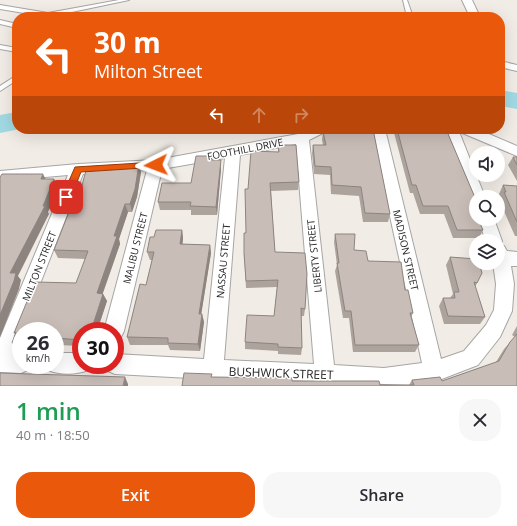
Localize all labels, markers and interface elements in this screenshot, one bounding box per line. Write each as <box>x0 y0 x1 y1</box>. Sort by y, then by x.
text: 30 m <box>94 23 161 61</box>
icon: left <box>28 28 80 80</box>
text: Milton Street <box>94 59 203 83</box>
icon: left <box>206 104 228 126</box>
icon: ahead <box>248 104 270 126</box>
icon: right <box>290 104 312 126</box>
street label: FOOTHILL DRIVE <box>206 135 284 163</box>
position arrow <box>135 144 177 186</box>
map controls <box>469 146 505 270</box>
button: sound <box>469 146 505 182</box>
pin <box>49 180 83 214</box>
icon: arrive <box>55 186 77 208</box>
button: search <box>469 190 505 226</box>
street label: MADISON STREET <box>390 208 422 292</box>
street label: MALIBU STREET <box>119 210 151 285</box>
street label: LIBERTY STREET <box>303 218 325 293</box>
street label: NASSAU STREET <box>213 223 233 299</box>
street label: MILTON STREET <box>19 229 60 303</box>
button: layers <box>469 234 505 270</box>
speed limit sign: 30 <box>72 322 124 374</box>
text: 26 <box>27 329 49 356</box>
text: km/h <box>26 351 50 365</box>
street label: BUSHWICK STREET <box>228 363 334 383</box>
text: 1 min <box>16 394 81 427</box>
button: close <box>459 399 501 441</box>
text: 40 m · 18:50 <box>16 426 90 444</box>
button: Exit <box>16 472 255 518</box>
button: Share <box>263 472 501 518</box>

